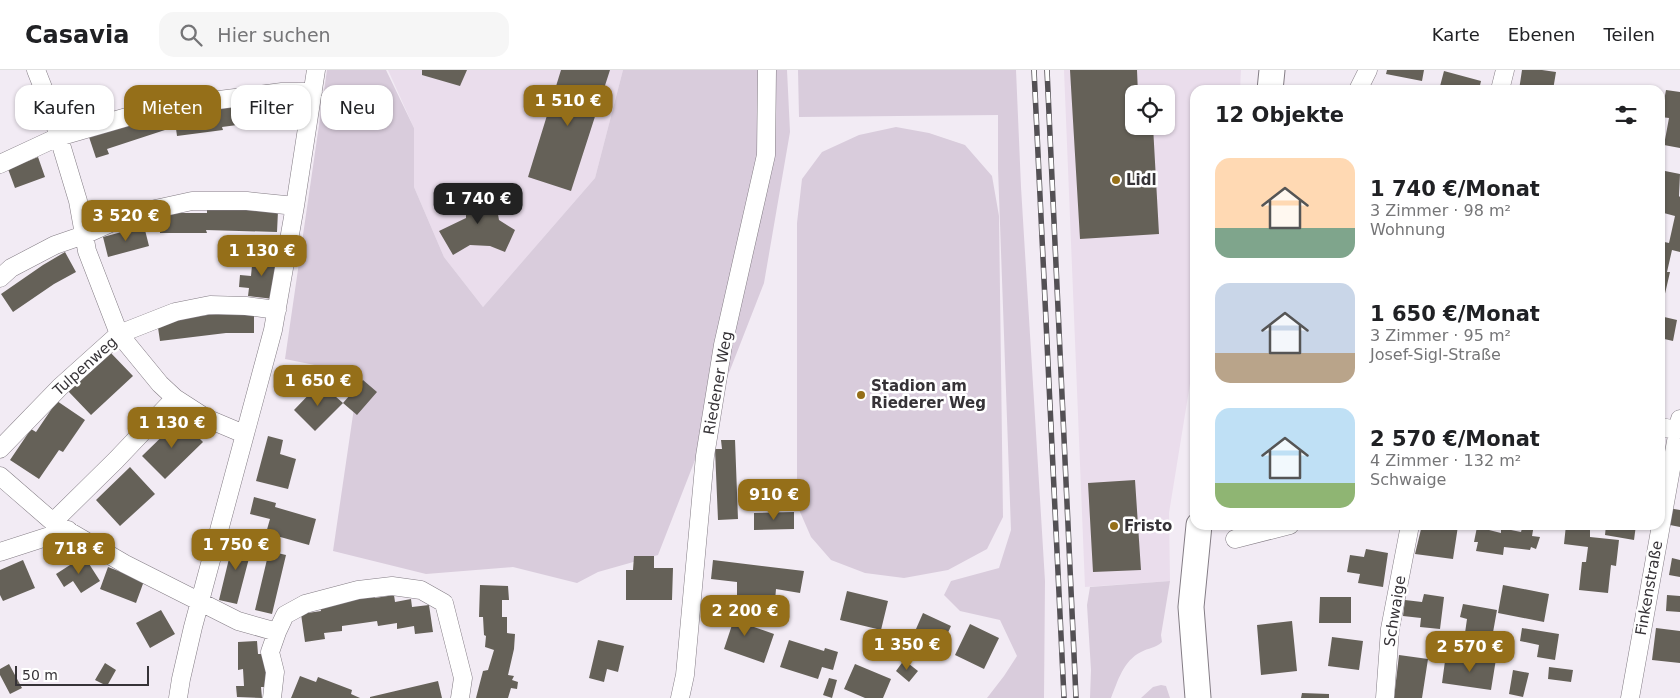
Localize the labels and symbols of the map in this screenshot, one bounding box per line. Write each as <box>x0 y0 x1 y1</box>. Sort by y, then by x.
pin: 1 510 € <box>522 85 614 127</box>
place label: Lidl <box>1126 171 1157 189</box>
marker: Lidl <box>1110 174 1122 186</box>
pin: 1 740 € <box>432 182 524 225</box>
pin: 3 520 € <box>80 200 172 242</box>
pin: 1 130 € <box>216 234 308 277</box>
street label: Riedener Weg <box>700 330 736 436</box>
street label: Tulpenweg <box>49 333 121 400</box>
pin: 1 650 € <box>272 364 364 407</box>
place label: Stadion am Riederer Weg <box>871 377 986 412</box>
marker: Stadion am Riederer Weg <box>855 389 867 401</box>
pin: 1 130 € <box>126 406 218 449</box>
pin: 910 € <box>739 478 809 521</box>
place label: Fristo <box>1124 517 1172 535</box>
marker: Fristo <box>1108 520 1120 532</box>
pin: 1 750 € <box>190 528 282 571</box>
pin: 718 € <box>44 532 114 575</box>
street label: Finkenstraße <box>1632 539 1666 637</box>
street label: Schwaige <box>1381 574 1409 648</box>
pin: 2 200 € <box>699 594 791 637</box>
pin: 1 350 € <box>861 628 953 671</box>
pin: 2 570 € <box>1424 630 1516 673</box>
scale bar <box>15 663 149 686</box>

